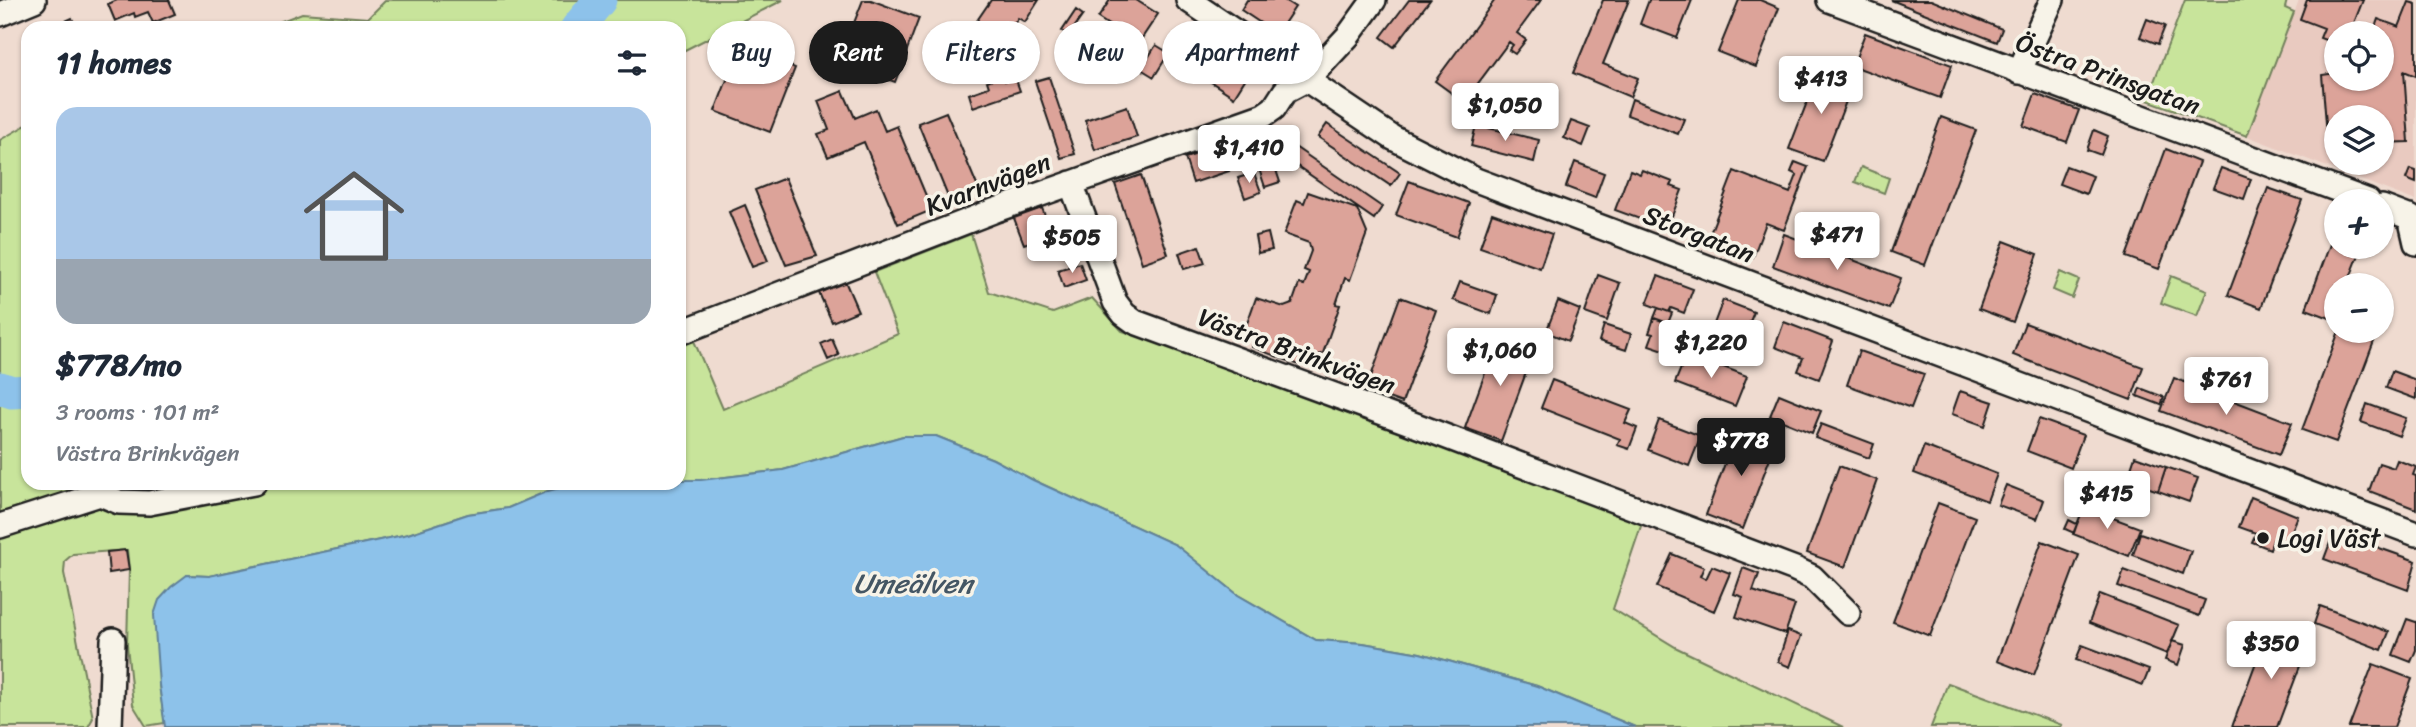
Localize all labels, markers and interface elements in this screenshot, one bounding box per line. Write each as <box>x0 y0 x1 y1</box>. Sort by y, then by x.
street label: Östra Prinsgatan <box>2009 19 2207 129</box>
chip: Buy <box>707 21 795 84</box>
chip: Rent <box>809 21 908 84</box>
chip: Filters <box>922 21 1040 84</box>
chip: New <box>1054 21 1148 84</box>
chip: Apartment <box>1162 21 1323 84</box>
map controls <box>2324 21 2394 343</box>
button: locate <box>2324 21 2394 91</box>
text: 11 homes <box>56 36 171 90</box>
icon: filters <box>613 44 651 82</box>
pin: $413 <box>1780 57 1862 116</box>
text: $413 <box>1795 58 1847 99</box>
pin: $1,050 <box>1448 83 1562 143</box>
text: $1,050 <box>1468 85 1542 126</box>
button: layers <box>2324 105 2394 175</box>
pin: $1,410 <box>1192 125 1306 185</box>
text: $1,410 <box>1214 127 1284 168</box>
street label: Kvarnvägen <box>918 139 1058 229</box>
icon: home <box>291 153 417 279</box>
button: + <box>2324 189 2394 259</box>
street label: Storgatan <box>1637 192 1761 276</box>
pin: $471 <box>1796 212 1878 272</box>
text: $471 <box>1811 214 1863 255</box>
pin: $505 <box>1031 216 1113 275</box>
text: $505 <box>1043 217 1101 258</box>
button: − <box>2324 273 2394 343</box>
street label: Västra Brinkvägen <box>1192 294 1402 408</box>
pin: $1,220 <box>1654 320 1768 380</box>
text: $1,220 <box>1675 322 1747 363</box>
pin: $1,060 <box>1443 328 1557 388</box>
text: $1,060 <box>1463 330 1537 371</box>
text: $778/mo <box>56 338 182 392</box>
pin: $761 <box>2185 358 2267 417</box>
text: $761 <box>2200 359 2252 400</box>
text: 3 rooms · 101 m² <box>56 392 220 433</box>
pin: $778 <box>1700 419 1782 478</box>
text: $778 <box>1713 420 1769 461</box>
text: Västra Brinkvägen <box>56 433 240 474</box>
pin: $415 <box>2066 472 2148 531</box>
text: $415 <box>2080 473 2134 514</box>
place label: Logi Väst <box>2277 515 2382 561</box>
marker: Logi Väst <box>2255 530 2271 546</box>
water label: Umeälven <box>854 559 975 608</box>
pin: $350 <box>2230 622 2312 681</box>
text: $350 <box>2243 623 2299 664</box>

